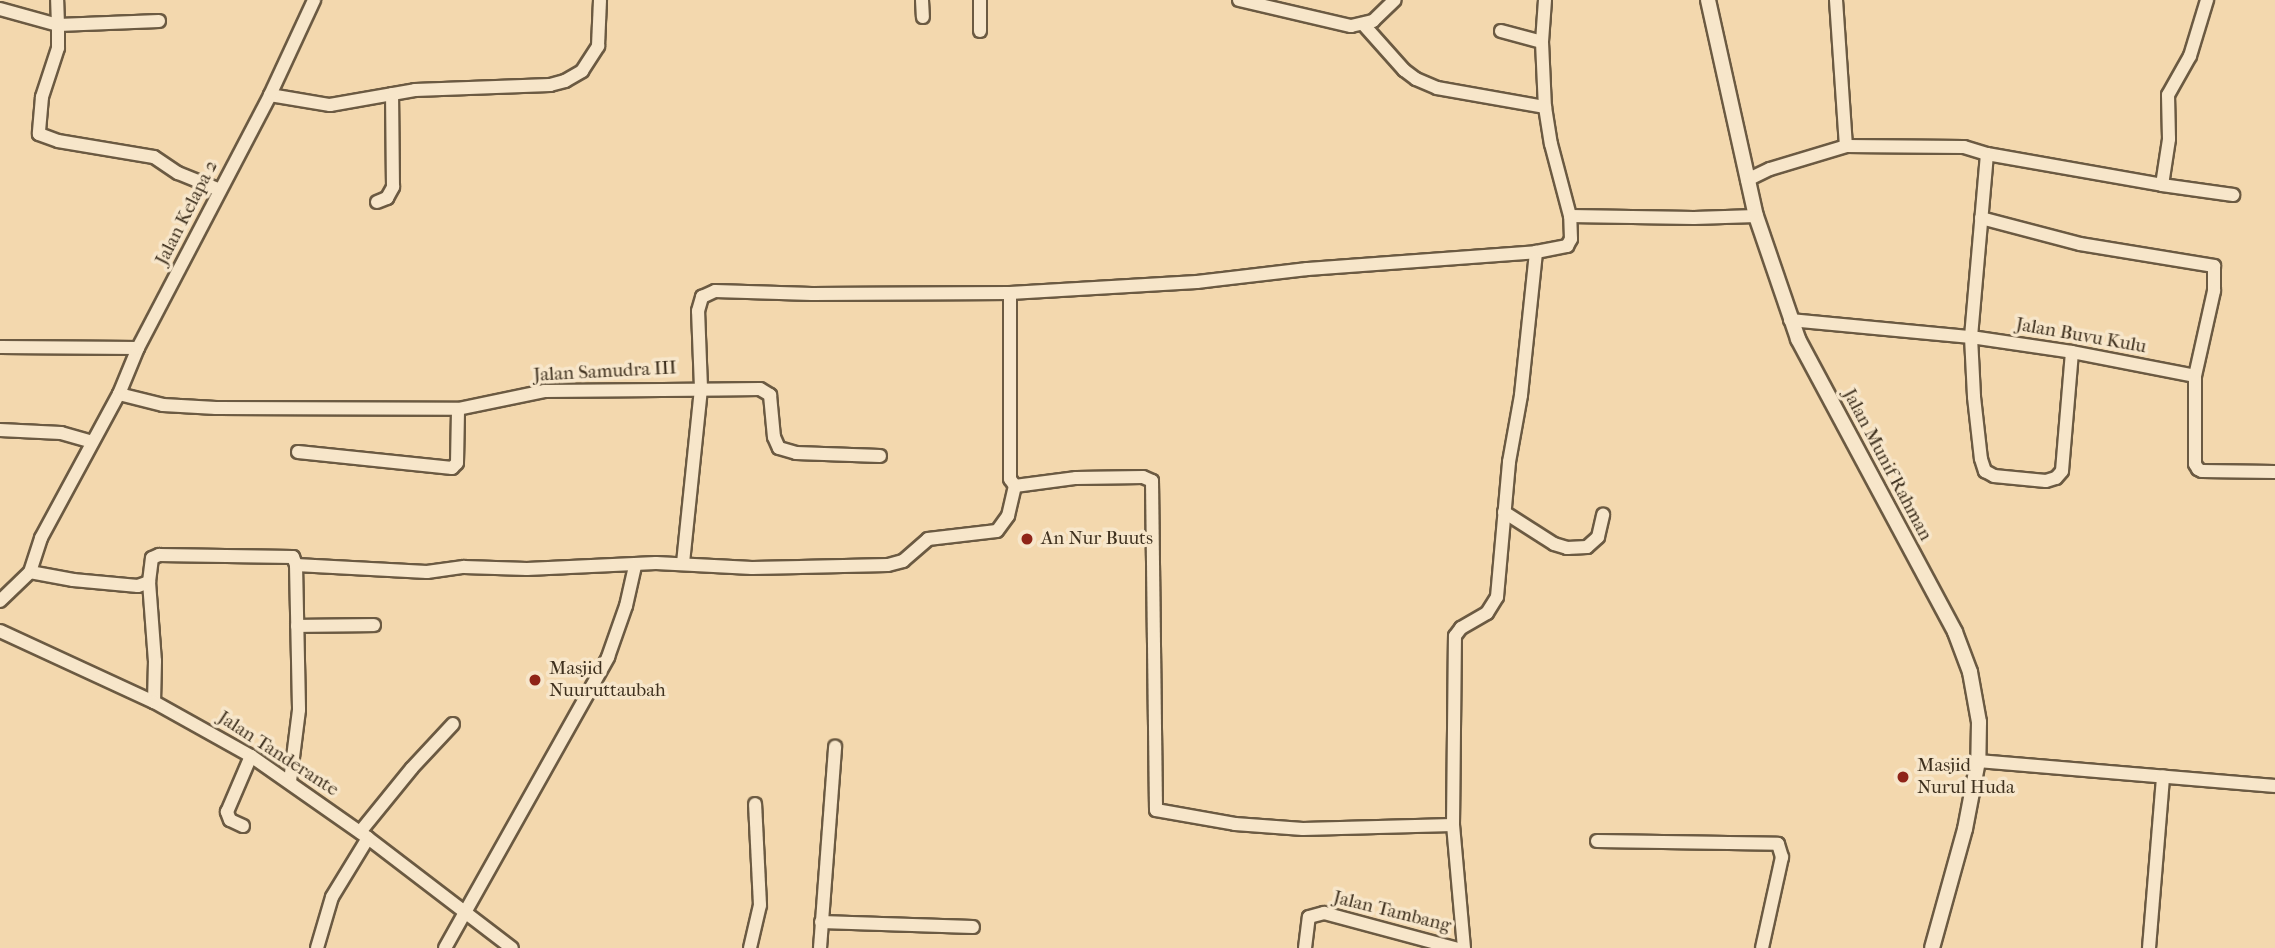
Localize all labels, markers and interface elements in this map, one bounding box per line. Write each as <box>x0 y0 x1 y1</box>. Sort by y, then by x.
street label: Jalan Kelapa 2 <box>151 157 223 269</box>
street label: Jalan Buvu Kulu <box>2014 313 2148 359</box>
street label: Jalan Samudra III <box>533 357 677 387</box>
street label: Jalan Munif Rahman <box>1837 385 1937 545</box>
place label: An Nur Buuts <box>1041 528 1153 550</box>
marker: An Nur Buuts <box>1019 531 1035 547</box>
place label: Masjid Nuuruttaubah <box>549 658 666 702</box>
marker: Masjid Nuuruttaubah <box>527 672 543 688</box>
street label: Jalan Tanderante <box>213 707 343 801</box>
place label: Masjid Nurul Huda <box>1917 755 2015 799</box>
marker: Masjid Nurul Huda <box>1895 769 1911 785</box>
street label: Jalan Tambang <box>1331 886 1453 938</box>

